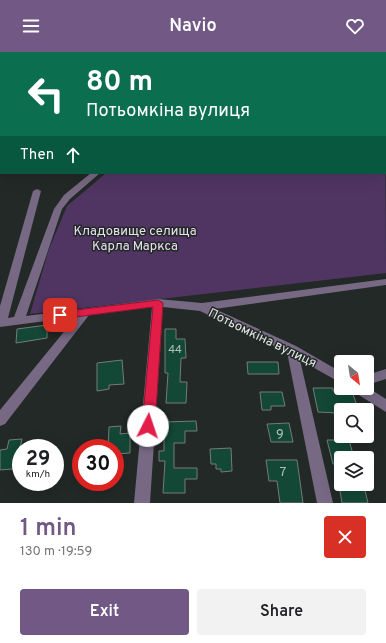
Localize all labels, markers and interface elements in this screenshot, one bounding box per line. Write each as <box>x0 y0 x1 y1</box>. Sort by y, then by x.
icon: menu <box>20 15 42 37</box>
text: Navio <box>169 15 217 38</box>
icon: heart <box>344 15 366 37</box>
text: 80 m <box>86 65 153 101</box>
icon: left <box>20 68 72 120</box>
text: Потьомкіна вулиця <box>86 100 250 123</box>
icon: ahead <box>62 144 84 166</box>
text: Then <box>20 146 54 165</box>
park label: Кладовище селища Карла Маркса <box>74 224 196 255</box>
pin <box>43 298 77 332</box>
icon: arrive <box>49 304 71 326</box>
street label: Потьомкіна вулиця <box>205 306 319 372</box>
house number: 44 <box>168 343 182 357</box>
north arrow <box>334 355 374 395</box>
map controls <box>334 355 374 491</box>
button: search <box>334 403 374 443</box>
position arrow <box>127 405 169 447</box>
house number: 9 <box>276 427 284 443</box>
speed limit sign: 30 <box>72 439 124 491</box>
text: 29 <box>26 447 50 473</box>
button: layers <box>334 451 374 491</box>
house number: 7 <box>280 465 287 481</box>
text: km/h <box>26 468 50 481</box>
text: 1 min <box>20 514 77 544</box>
button: close <box>324 516 366 558</box>
text: 130 m · 19:59 <box>20 544 92 560</box>
button: Exit <box>20 589 189 635</box>
button: Share <box>197 589 366 635</box>

